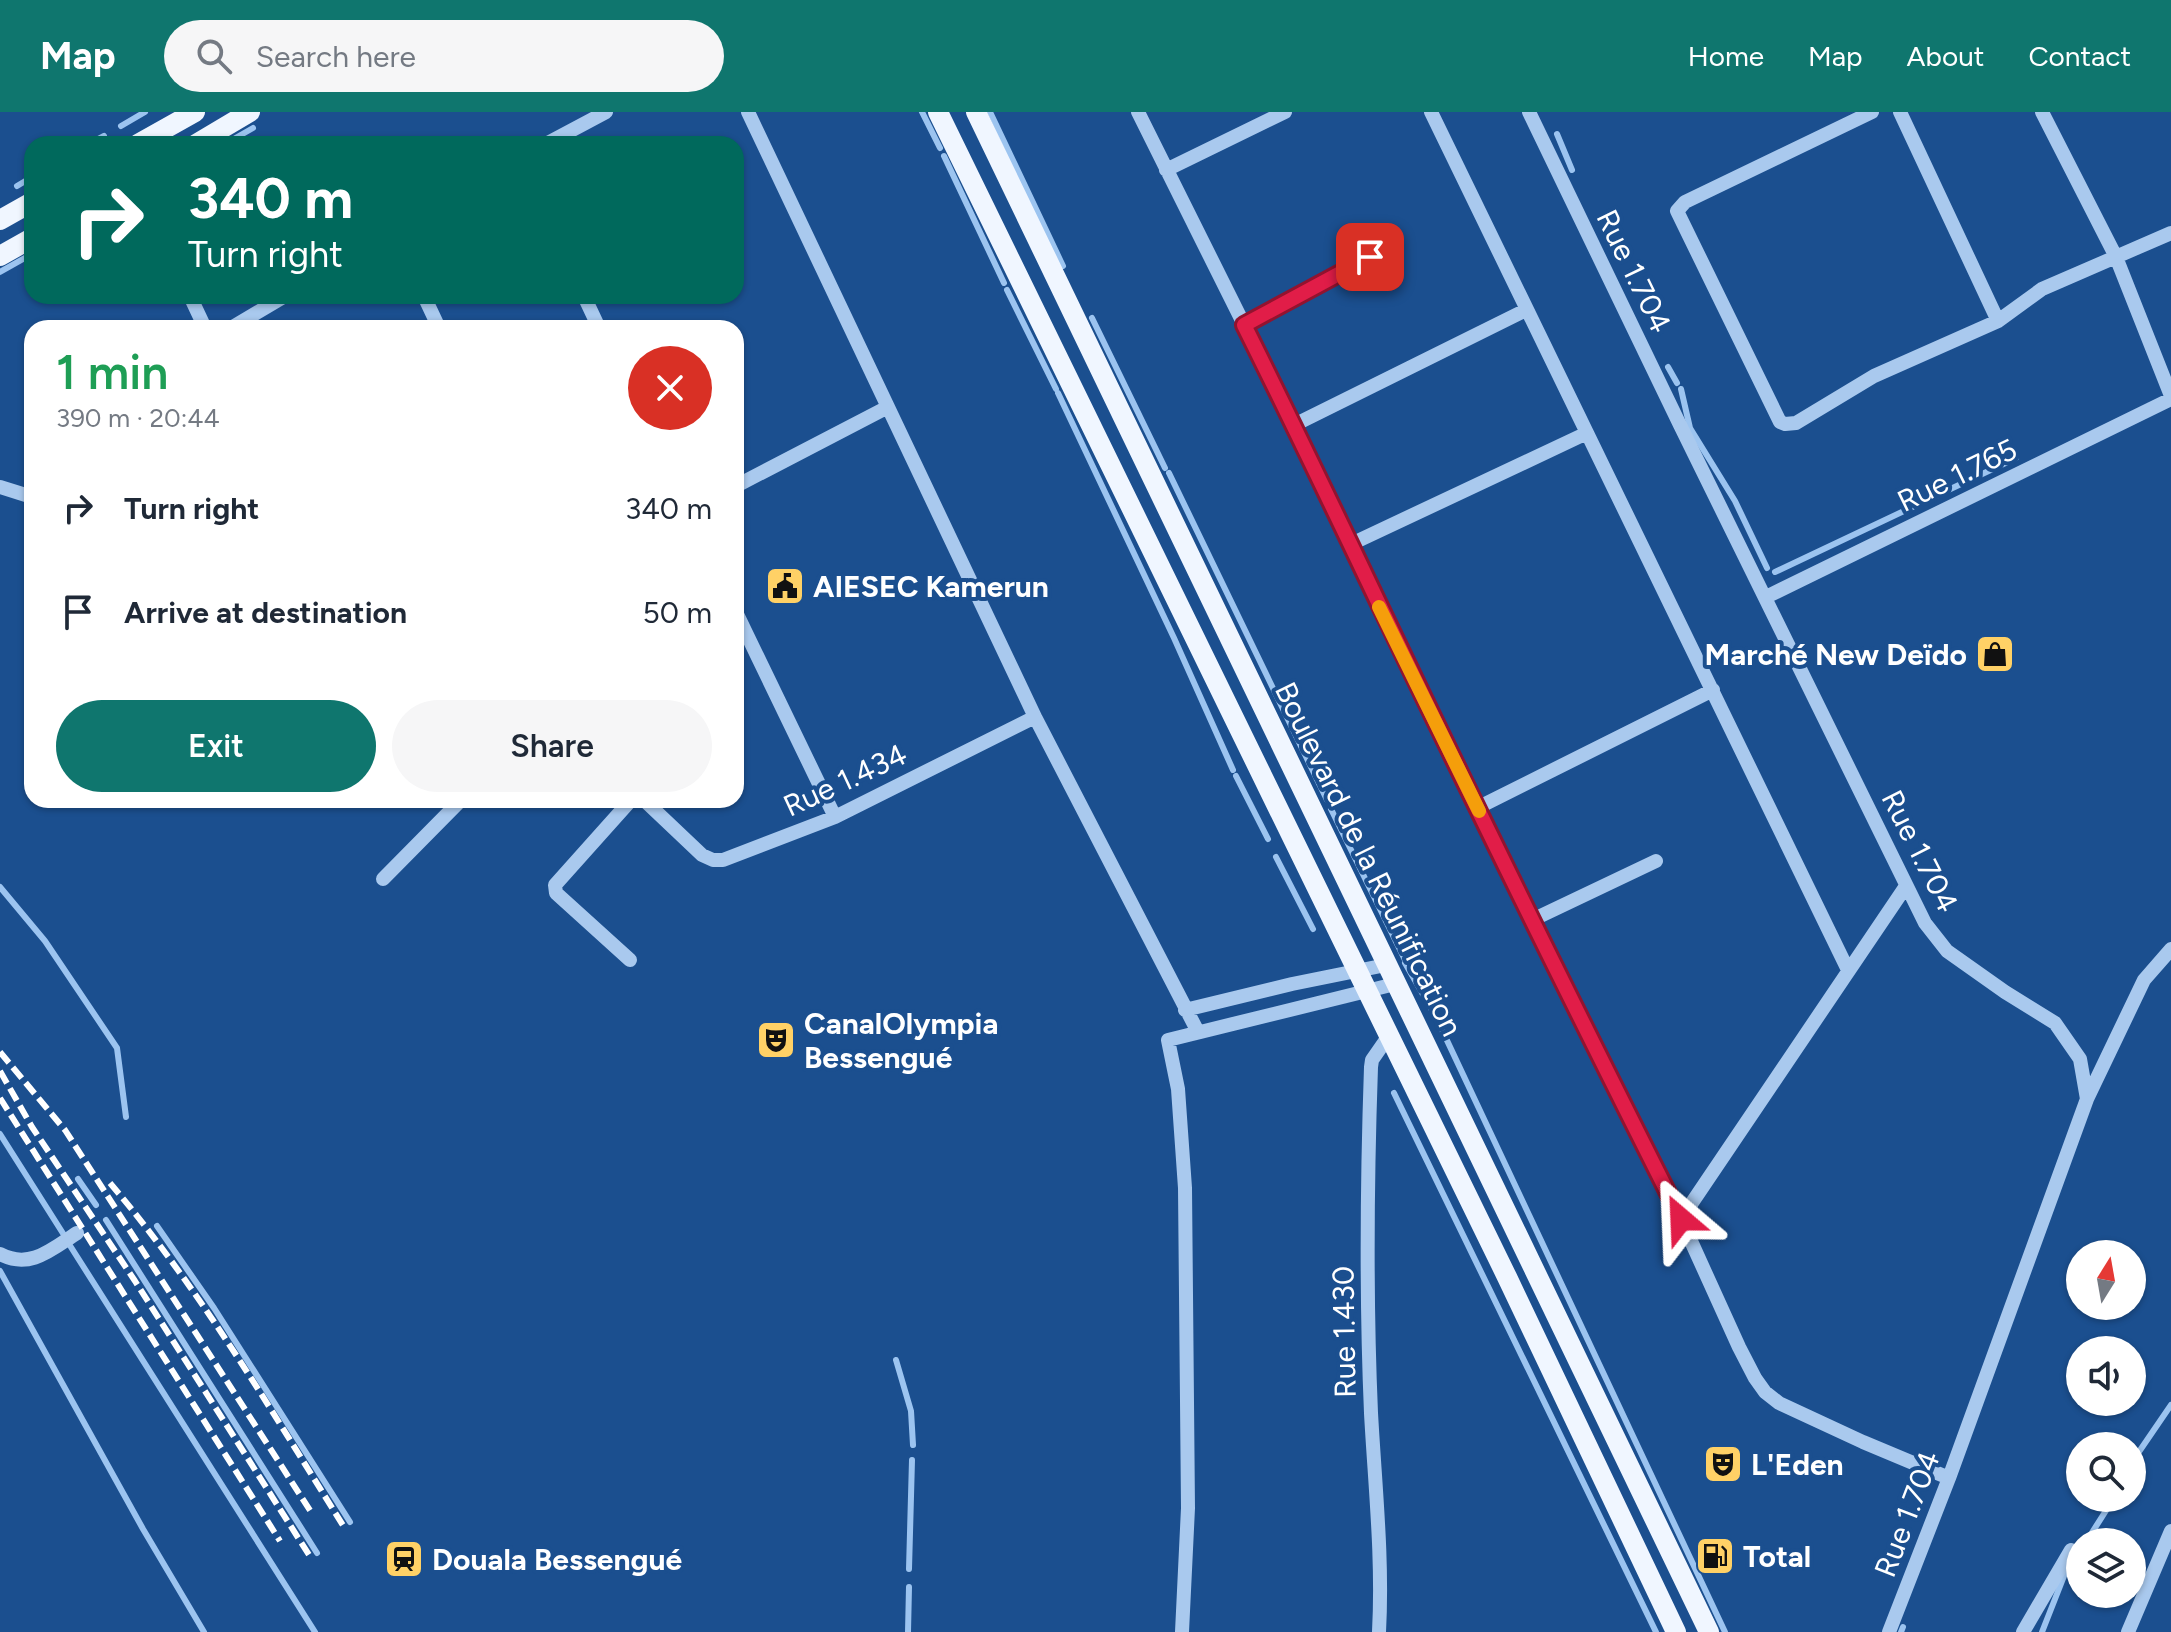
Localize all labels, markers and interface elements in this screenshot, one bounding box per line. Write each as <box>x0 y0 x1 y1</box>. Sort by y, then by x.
search box <box>164 20 724 92</box>
text: Map <box>40 33 116 79</box>
icon: search <box>192 34 236 78</box>
text: Search here <box>256 38 416 75</box>
text: Home <box>1688 39 1764 73</box>
text: Map <box>1808 39 1863 73</box>
text: About <box>1907 39 1984 73</box>
text: Contact <box>2028 39 2131 73</box>
text: 340 m <box>188 165 353 232</box>
icon: right <box>56 168 160 272</box>
street label: Rue 1.704 <box>1588 204 1680 338</box>
pin <box>1336 223 1404 291</box>
text: Turn right <box>188 233 343 276</box>
icon: arrive <box>1348 235 1392 279</box>
text: 1 min <box>56 343 168 401</box>
button: close <box>628 346 712 430</box>
text: 390 m · 20:44 <box>56 402 220 434</box>
street label: Rue 1.765 <box>1891 430 2023 520</box>
icon: right <box>56 486 100 530</box>
text: Turn right <box>124 490 259 527</box>
text: 340 m <box>625 490 712 527</box>
public building icon: AIESEC Kamerun <box>764 565 806 607</box>
place label: AIESEC Kamerun <box>813 568 1049 605</box>
icon: arrive <box>56 590 100 634</box>
text: Arrive at destination <box>124 594 407 631</box>
text: 50 m <box>643 594 712 631</box>
shop icon: Marché New Deïdo <box>1974 633 2016 675</box>
place label: Marché New Deïdo <box>1705 636 1967 673</box>
street label: Boulevard de la Réunification <box>1267 676 1471 1042</box>
button: Exit <box>56 700 376 792</box>
button: Share <box>392 700 712 792</box>
street label: Rue 1.434 <box>778 735 912 825</box>
street label: Rue 1.704 <box>1874 784 1966 918</box>
place label: CanalOlympia Bessengué <box>804 1005 998 1076</box>
theatre icon: CanalOlympia Bessengué <box>755 1019 797 1061</box>
position arrow <box>1639 1177 1723 1261</box>
north arrow <box>2066 1240 2146 1320</box>
map controls <box>2066 1240 2146 1608</box>
street label: Rue 1.430 <box>1324 1266 1364 1398</box>
button: sound <box>2066 1336 2146 1416</box>
button: search <box>2066 1432 2146 1512</box>
theatre icon: L'Eden <box>1702 1443 1744 1485</box>
place label: L'Eden <box>1751 1446 1844 1483</box>
street label: Rue 1.704 <box>1866 1446 1948 1582</box>
button: layers <box>2066 1528 2146 1608</box>
fuel station icon: Total <box>1694 1535 1736 1577</box>
station icon: Douala Bessengué <box>383 1538 425 1580</box>
place label: Total <box>1743 1538 1811 1575</box>
place label: Douala Bessengué <box>432 1541 683 1578</box>

